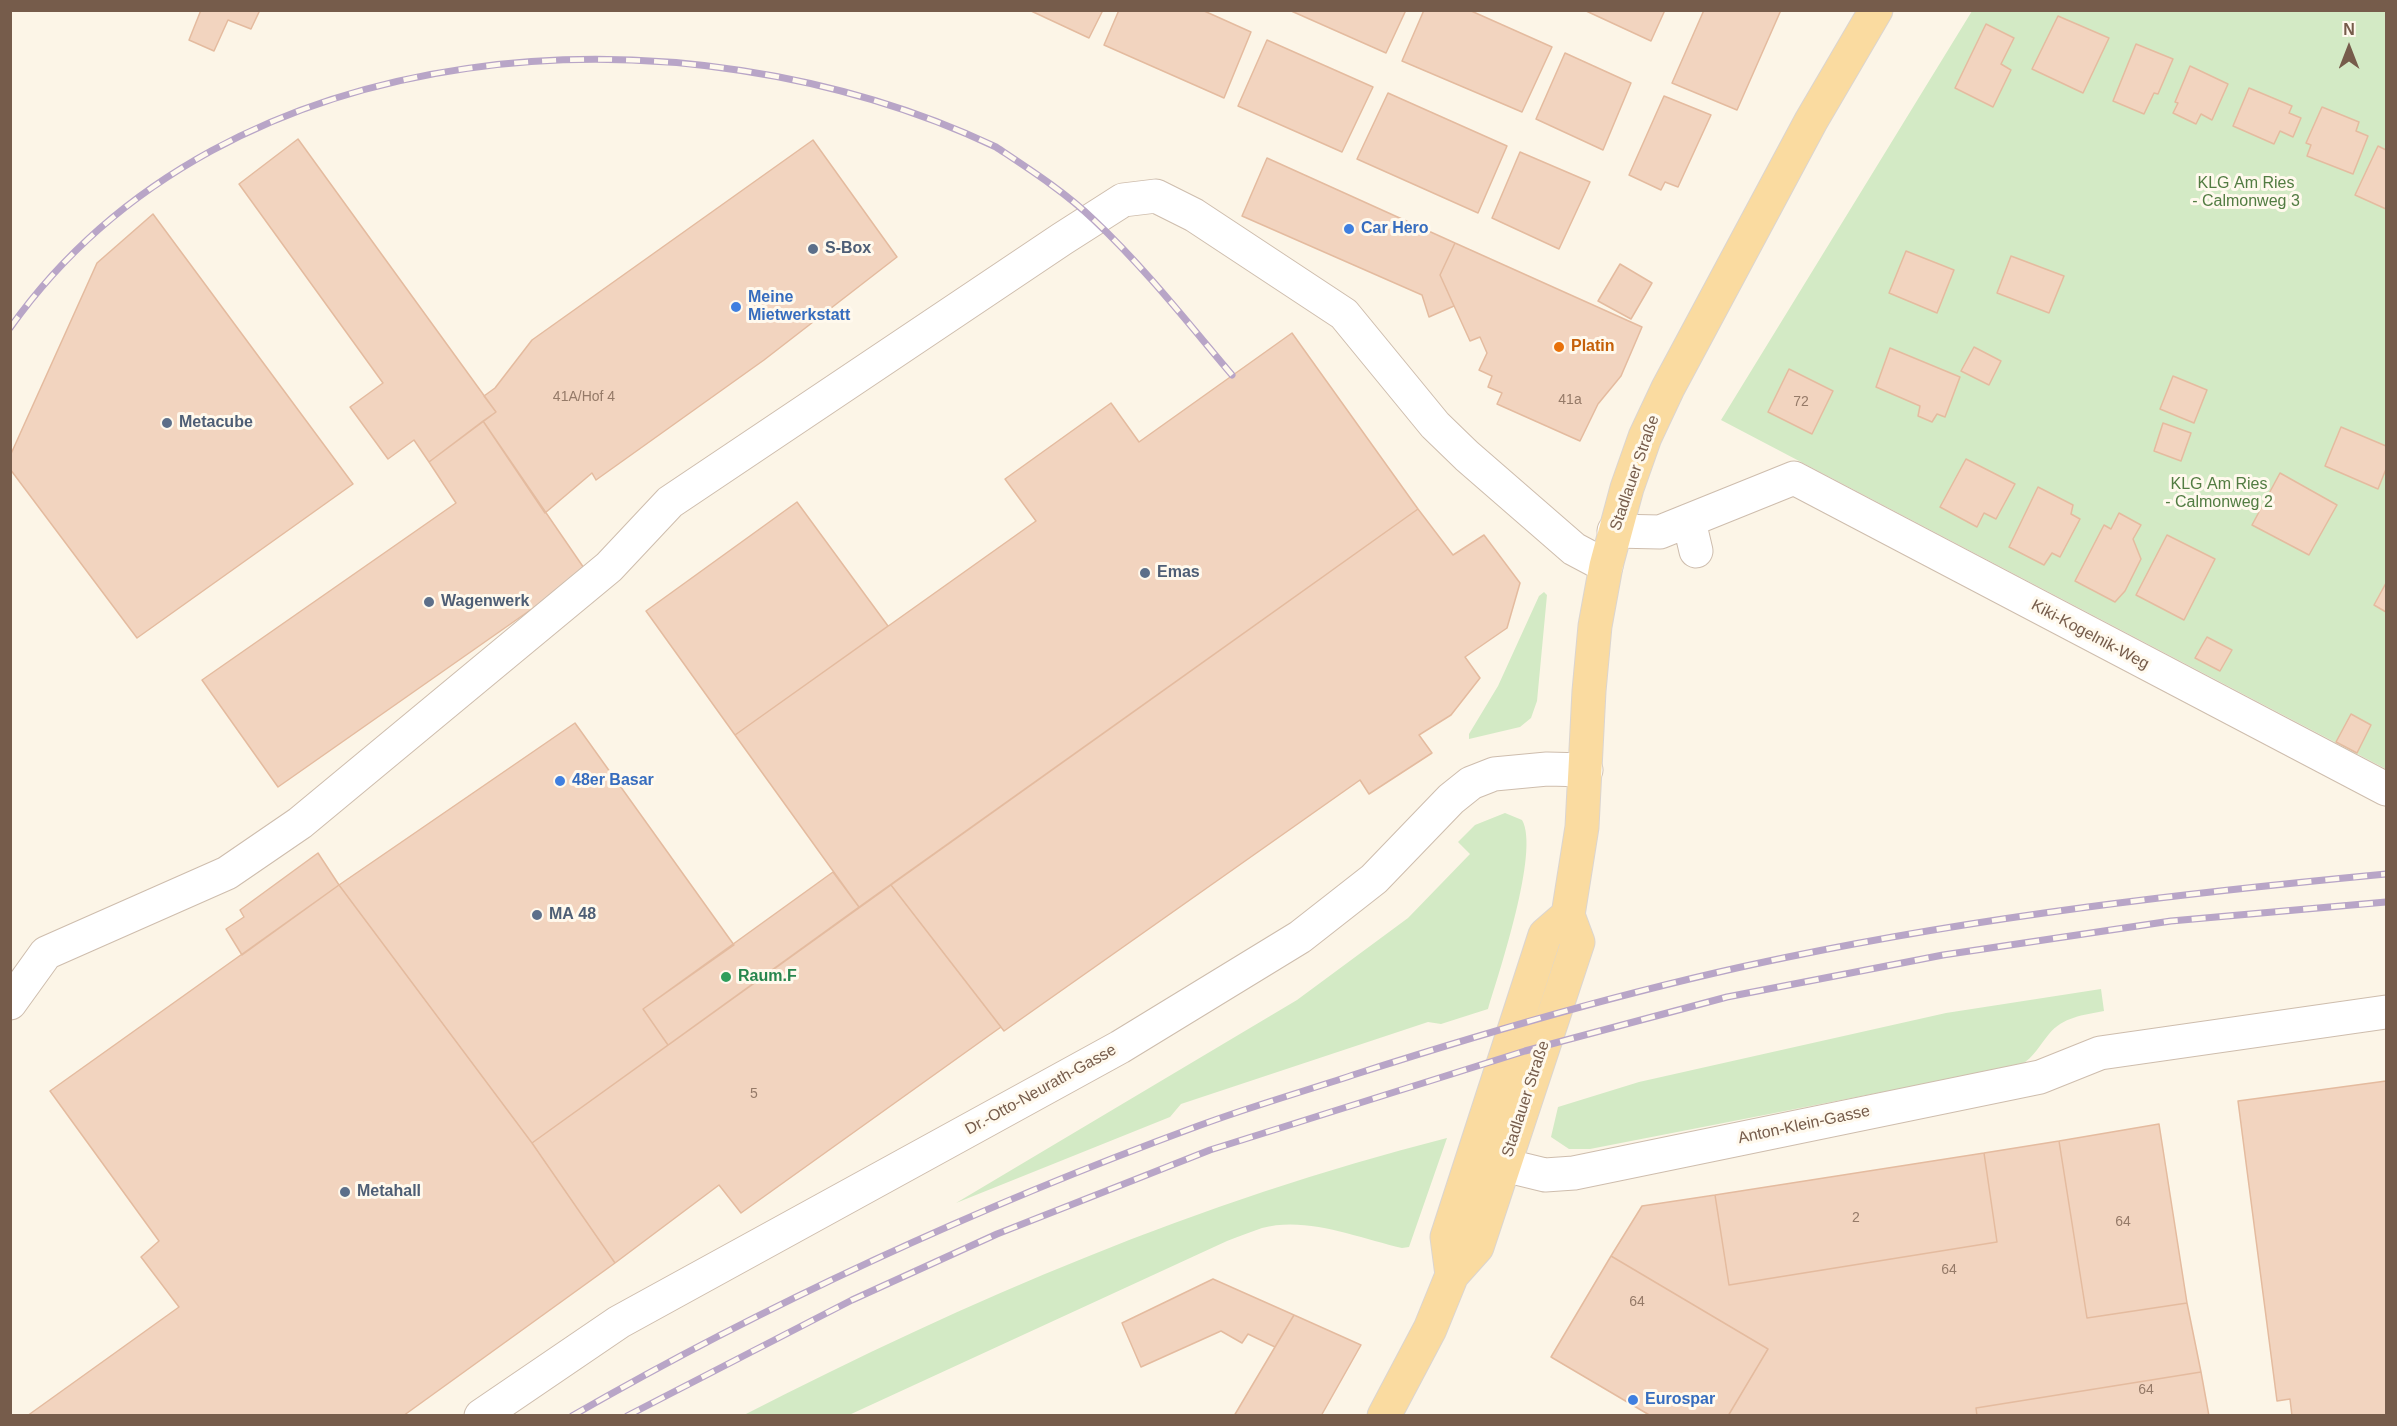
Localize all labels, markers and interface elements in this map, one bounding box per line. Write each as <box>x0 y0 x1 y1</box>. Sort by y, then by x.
north arrow <box>2319 18 2379 78</box>
text: N <box>2343 21 2355 38</box>
park label: KLG Am Ries - Calmonweg 3 <box>2192 174 2300 212</box>
place label: Car Hero <box>1361 219 1429 239</box>
marker: Car Hero <box>1342 222 1356 236</box>
place label: S-Box <box>825 239 871 259</box>
marker: S-Box <box>806 242 820 256</box>
place label: Meine Mietwerkstatt <box>748 288 850 326</box>
marker: Meine Mietwerkstatt <box>729 300 743 314</box>
place label: Platin <box>1571 337 1615 357</box>
marker: Platin <box>1552 340 1566 354</box>
house number: 41A/Hof 4 <box>553 389 615 405</box>
house number: 41a <box>1558 392 1582 408</box>
house number: 72 <box>1793 394 1809 410</box>
place label: Metacube <box>179 413 253 433</box>
street label: Stadlauer Straße <box>1606 413 1664 533</box>
marker: Metacube <box>160 416 174 430</box>
park label: KLG Am Ries - Calmonweg 2 <box>2165 475 2273 513</box>
place label: Emas <box>1157 563 1200 583</box>
marker: Emas <box>1138 566 1152 580</box>
place label: Wagenwerk <box>441 592 529 612</box>
marker: Wagenwerk <box>422 595 436 609</box>
street label: Kiki-Kogelnik-Weg <box>2028 596 2152 674</box>
place label: 48er Basar <box>572 771 654 791</box>
marker: 48er Basar <box>553 774 567 788</box>
place label: MA 48 <box>549 905 596 925</box>
marker: MA 48 <box>530 908 544 922</box>
place label: Raum.F <box>738 967 797 987</box>
marker: Raum.F <box>719 970 733 984</box>
street label: Stadlauer Straße <box>1498 1039 1554 1159</box>
street label: Dr.-Otto-Neurath-Gasse <box>962 1040 1120 1140</box>
house number: 5 <box>750 1086 758 1102</box>
street label: Anton-Klein-Gasse <box>1736 1102 1872 1148</box>
place label: Metahall <box>357 1182 421 1202</box>
marker: Metahall <box>338 1185 352 1199</box>
house number: 2 <box>1852 1210 1860 1226</box>
house number: 64 <box>2115 1214 2131 1230</box>
house number: 64 <box>1941 1262 1957 1278</box>
house number: 64 <box>1629 1294 1645 1310</box>
house number: 64 <box>2138 1382 2154 1398</box>
place label: Eurospar <box>1645 1390 1715 1410</box>
marker: Eurospar <box>1626 1393 1640 1407</box>

